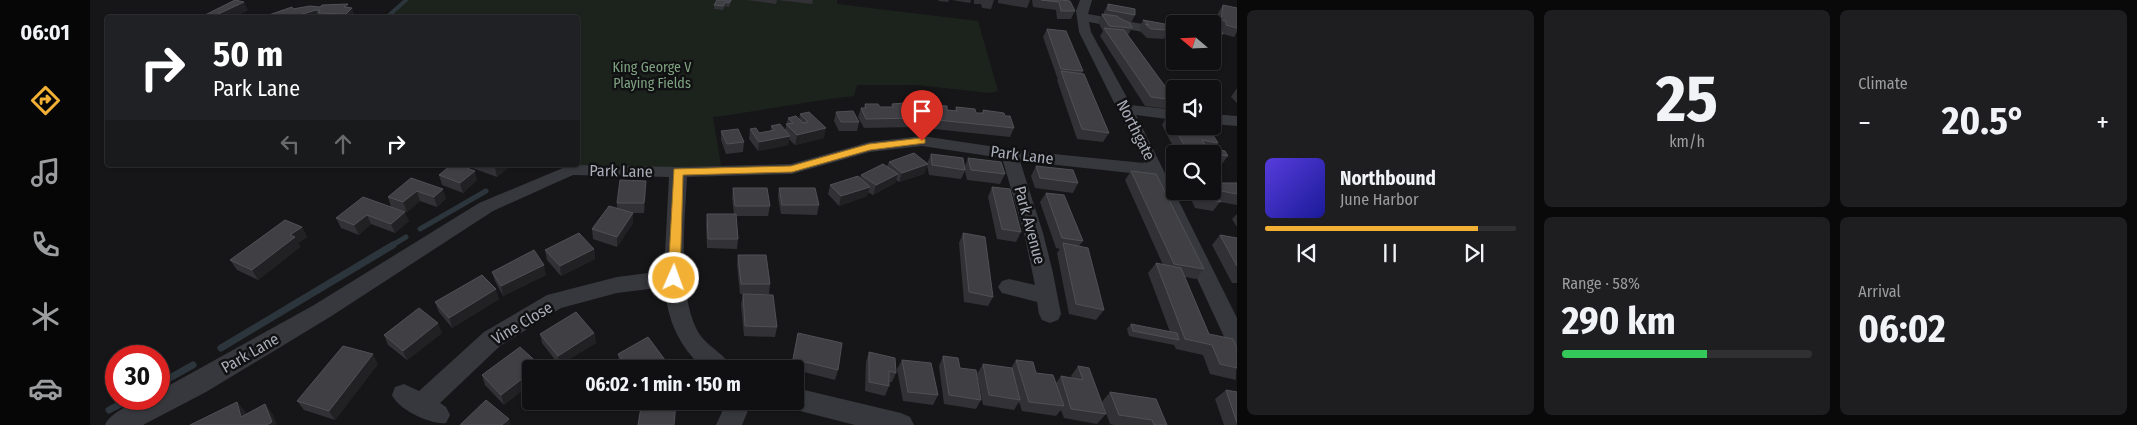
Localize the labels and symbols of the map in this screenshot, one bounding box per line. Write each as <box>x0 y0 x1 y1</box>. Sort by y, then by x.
north arrow <box>1166 15 1221 70</box>
park label: King George V Playing Fields <box>613 59 692 92</box>
pin <box>901 90 943 141</box>
street label: Northgate <box>1113 97 1159 163</box>
street label: Park Lane <box>989 142 1055 168</box>
street label: Park Lane <box>589 161 653 181</box>
street label: Park Avenue <box>1010 184 1050 266</box>
position arrow <box>647 251 699 303</box>
street label: Vine Close <box>488 297 556 349</box>
street label: Park Lane <box>218 329 282 377</box>
speed limit sign: 30 <box>105 345 170 410</box>

